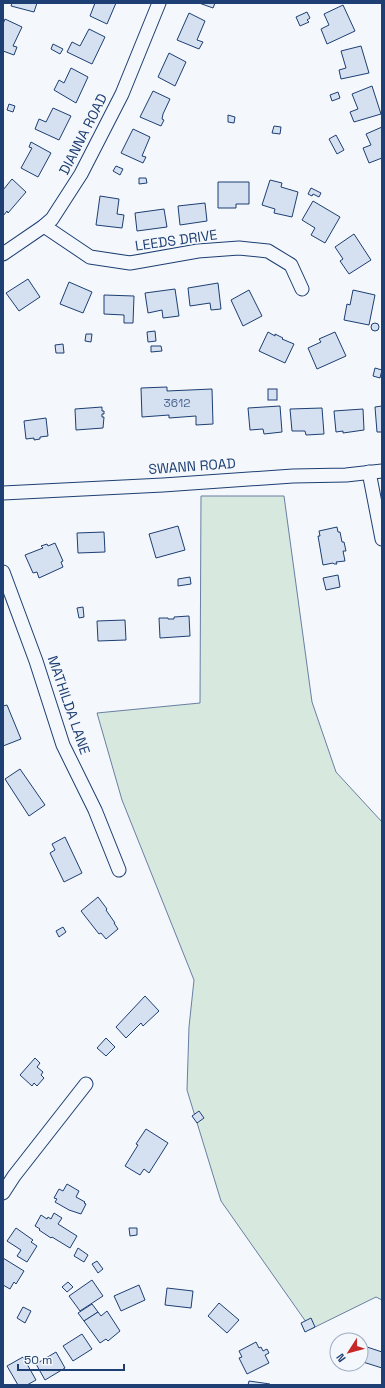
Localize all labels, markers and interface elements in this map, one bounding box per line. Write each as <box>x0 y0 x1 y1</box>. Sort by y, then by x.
street label: DIANNA ROAD <box>55 90 111 178</box>
street label: LEEDS DRIVE <box>134 225 218 255</box>
house number: 3612 <box>164 395 190 411</box>
street label: SWANN ROAD <box>148 454 236 478</box>
street label: MATHILDA LANE <box>44 653 94 757</box>
north arrow <box>329 1332 369 1372</box>
scale bar <box>18 1346 124 1372</box>
text: N <box>333 1351 349 1365</box>
text: 50 m <box>24 1352 52 1368</box>

